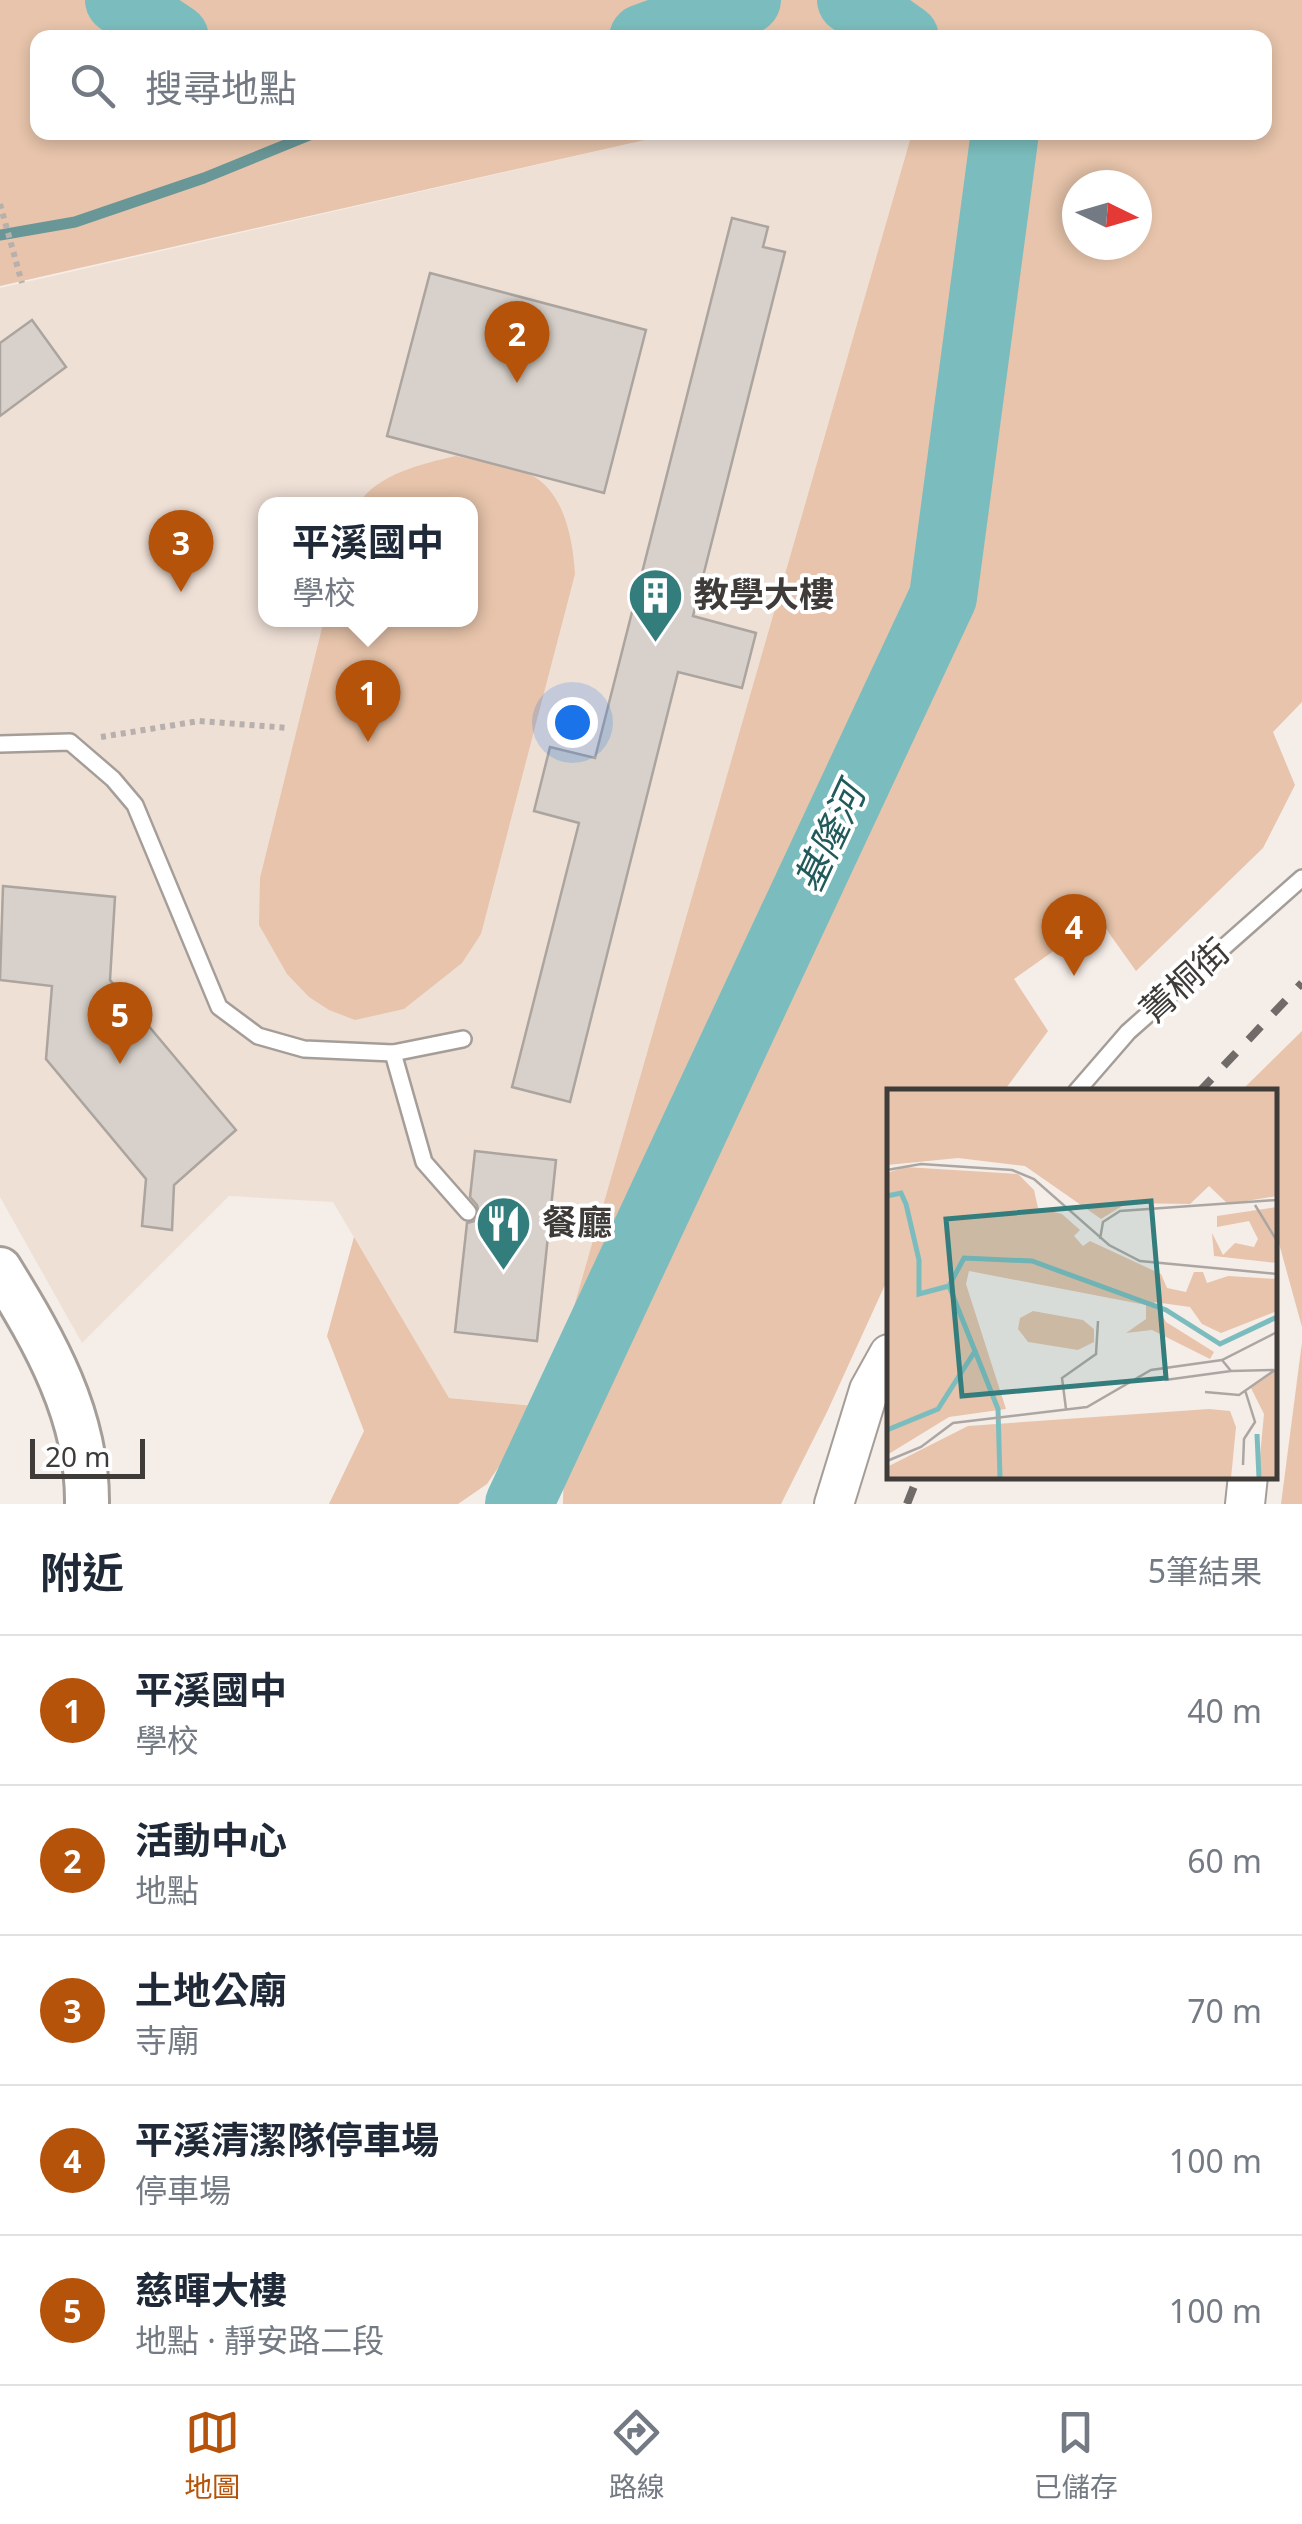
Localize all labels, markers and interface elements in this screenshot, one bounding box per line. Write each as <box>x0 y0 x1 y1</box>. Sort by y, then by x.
search box <box>30 30 1272 140</box>
icon: search <box>65 58 120 113</box>
text: 搜尋地點 <box>145 61 297 113</box>
north arrow <box>1062 170 1152 260</box>
pin: 2 <box>484 300 550 383</box>
popup <box>258 497 478 627</box>
pin: 3 <box>148 510 214 592</box>
text: 平溪國中 <box>292 515 444 567</box>
building icon: 教學大樓 <box>625 565 685 644</box>
text: 學校 <box>292 570 356 613</box>
place label: 教學大樓 <box>694 570 834 617</box>
pin: 1 <box>336 660 400 742</box>
your location <box>547 697 598 748</box>
water label: 基隆河 <box>781 768 879 900</box>
pin: 4 <box>1042 894 1106 976</box>
street label: 菁桐街 <box>1129 927 1239 1032</box>
pin: 5 <box>88 982 152 1064</box>
inset map <box>887 1089 1277 1479</box>
restaurant icon: 餐廳 <box>473 1193 533 1272</box>
place label: 餐廳 <box>542 1198 612 1245</box>
scale bar <box>30 1434 145 1478</box>
text: 20 m <box>45 1437 111 1475</box>
text: 附近 <box>40 1543 124 1600</box>
text: 5筆結果 <box>1148 1549 1262 1592</box>
text: 平溪國中 <box>135 1663 287 1715</box>
text: 1 <box>63 1689 82 1732</box>
text: 40 m <box>1187 1689 1262 1732</box>
text: 學校 <box>135 1718 199 1761</box>
text: 活動中心 <box>135 1813 287 1865</box>
text: 2 <box>63 1839 82 1882</box>
text: 60 m <box>1187 1839 1262 1882</box>
text: 地點 <box>135 1868 199 1911</box>
text: 土地公廟 <box>135 1963 287 2015</box>
text: 3 <box>63 1989 82 2032</box>
text: 70 m <box>1187 1989 1262 2032</box>
text: 寺廟 <box>135 2018 199 2061</box>
text: 平溪清潔隊停車場 <box>135 2113 439 2165</box>
text: 4 <box>63 2139 82 2182</box>
text: 100 m <box>1169 2139 1262 2182</box>
text: 停車場 <box>135 2168 231 2211</box>
text: 慈暉大樓 <box>135 2263 287 2315</box>
text: 5 <box>63 2289 82 2332</box>
text: 100 m <box>1169 2289 1262 2332</box>
text: 地點 · 靜安路二段 <box>135 2318 384 2361</box>
tab: 地圖 <box>184 2405 240 2505</box>
tab: 路線 <box>609 2405 665 2505</box>
tab: 已儲存 <box>1034 2405 1118 2505</box>

